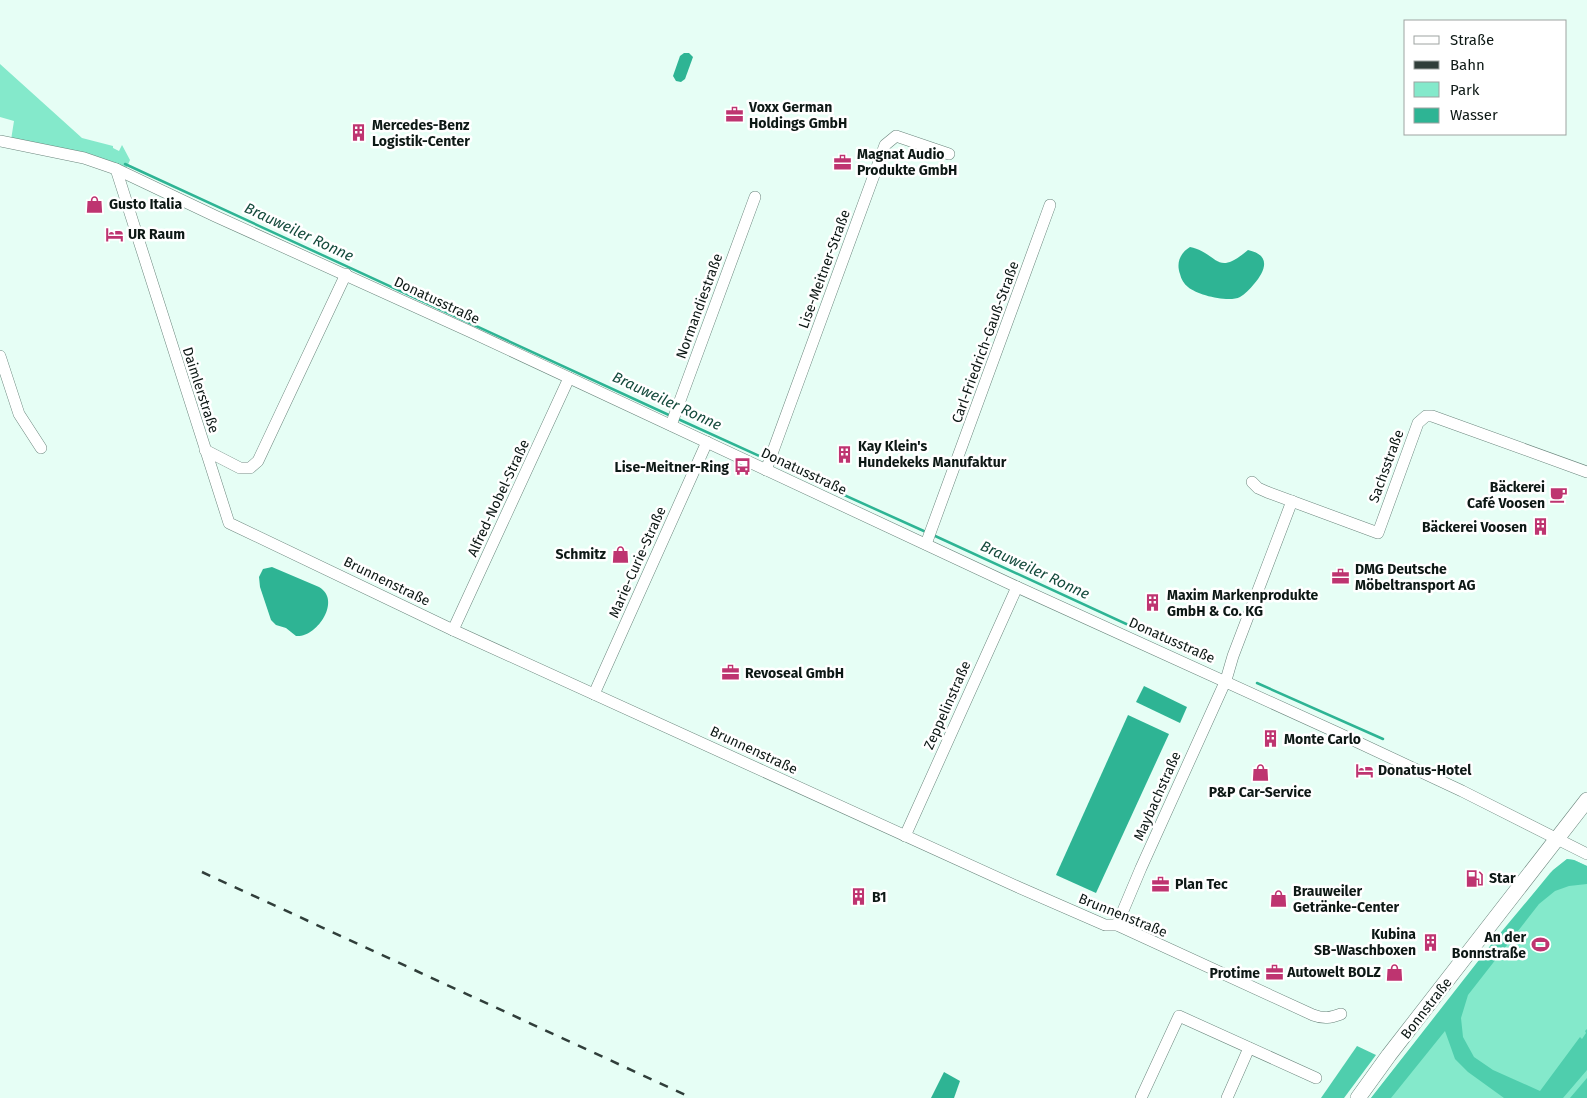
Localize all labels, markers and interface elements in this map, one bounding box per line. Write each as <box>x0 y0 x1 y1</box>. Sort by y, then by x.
legend <box>1404 20 1567 135</box>
text: Straße <box>1450 31 1494 49</box>
text: Bahn <box>1450 56 1485 74</box>
text: Park <box>1450 81 1480 99</box>
place label: Voxx German Holdings GmbH <box>748 99 847 132</box>
office icon: Voxx German Holdings GmbH <box>725 105 745 125</box>
text: Wasser <box>1450 106 1498 124</box>
place label: Mercedes-Benz Logistik-Center <box>372 117 470 150</box>
building icon: Mercedes-Benz Logistik-Center <box>348 123 368 143</box>
place label: Magnat Audio Produkte GmbH <box>857 146 957 179</box>
office icon: Magnat Audio Produkte GmbH <box>833 152 853 172</box>
shop icon: Gusto Italia <box>85 194 105 214</box>
place label: Gusto Italia <box>109 196 182 213</box>
water label: Brauweiler Ronne <box>242 199 357 265</box>
street label: Lise-Meitner-Straße <box>795 207 854 331</box>
hotel icon: UR Raum <box>104 224 124 244</box>
place label: UR Raum <box>128 226 185 243</box>
street label: Normandiestraße <box>673 251 726 361</box>
street label: Carl-Friedrich-Gauß-Straße <box>948 259 1023 425</box>
street label: Donatusstraße <box>391 273 482 328</box>
street label: Daimlerstraße <box>179 345 222 435</box>
water label: Brauweiler Ronne <box>610 368 725 434</box>
street label: Sachsstraße <box>1365 427 1408 505</box>
street label: Alfred-Nobel-Straße <box>464 437 533 560</box>
place label: Kay Klein's Hundekeks Manufaktur <box>858 438 1007 471</box>
street label: Donatusstraße <box>758 444 849 499</box>
building icon: Kay Klein's Hundekeks Manufaktur <box>834 444 854 464</box>
bus stop icon: Lise-Meitner-Ring <box>733 457 753 477</box>
place label: Lise-Meitner-Ring <box>614 459 729 476</box>
place label: Bäckerei Café Voosen <box>1467 479 1545 512</box>
cafe icon: Bäckerei Café Voosen <box>1549 485 1569 505</box>
street label: Marie-Curie-Straße <box>605 504 670 621</box>
building icon: Bäckerei Voosen <box>1531 517 1551 537</box>
place label: Bäckerei Voosen <box>1422 519 1527 536</box>
water label: Brauweiler Ronne <box>978 537 1093 603</box>
shop icon: Schmitz <box>610 544 630 564</box>
place label: Schmitz <box>556 546 607 563</box>
street label: Brunnenstraße <box>341 553 433 610</box>
place label: DMG Deutsche Möbeltransport AG <box>1355 561 1475 594</box>
office icon: DMG Deutsche Möbeltransport AG <box>1331 567 1351 587</box>
place label: Maxim Markenprodukte GmbH & Co. KG <box>1167 587 1319 620</box>
building icon: Maxim Markenprodukte GmbH & Co. KG <box>1143 593 1163 613</box>
street label: Donatusstraße <box>1126 614 1218 667</box>
street label: Zeppelinstraße <box>920 658 975 752</box>
office icon: Revoseal GmbH <box>721 663 741 683</box>
place label: Revoseal GmbH <box>745 665 844 682</box>
street label: Brunnenstraße <box>707 723 800 778</box>
building icon: Monte Carlo <box>1260 729 1280 749</box>
place label: Monte Carlo <box>1284 731 1361 748</box>
street label: Maybachstraße <box>1130 749 1185 843</box>
hotel icon: Donatus-Hotel <box>1354 760 1374 780</box>
shop icon: P&P Car-Service <box>1250 762 1270 782</box>
place label: Donatus-Hotel <box>1378 762 1472 779</box>
place label: P&P Car-Service <box>1209 784 1312 801</box>
fuel station icon: Star <box>1465 868 1485 888</box>
place label: Star <box>1489 870 1516 887</box>
office icon: Plan Tec <box>1151 874 1171 894</box>
place label: Plan Tec <box>1175 876 1228 893</box>
place label: Brauweiler Getränke-Center <box>1293 883 1399 916</box>
building icon: B1 <box>848 887 868 907</box>
place label: B1 <box>872 889 887 906</box>
shop icon: Brauweiler Getränke-Center <box>1269 889 1289 909</box>
street label: Brunnenstraße <box>1076 890 1170 941</box>
place label: Kubina SB-Waschboxen <box>1314 926 1416 959</box>
place label: An der Bonnstraße <box>1452 929 1526 962</box>
building icon: Kubina SB-Waschboxen <box>1420 932 1440 952</box>
sports icon: An der Bonnstraße <box>1530 935 1550 955</box>
shop icon: Autowelt BOLZ <box>1385 962 1405 982</box>
office icon: Protime <box>1264 963 1284 983</box>
place label: Autowelt BOLZ <box>1286 964 1381 981</box>
place label: Protime <box>1210 965 1260 982</box>
street label: Bonnstraße <box>1397 974 1456 1042</box>

